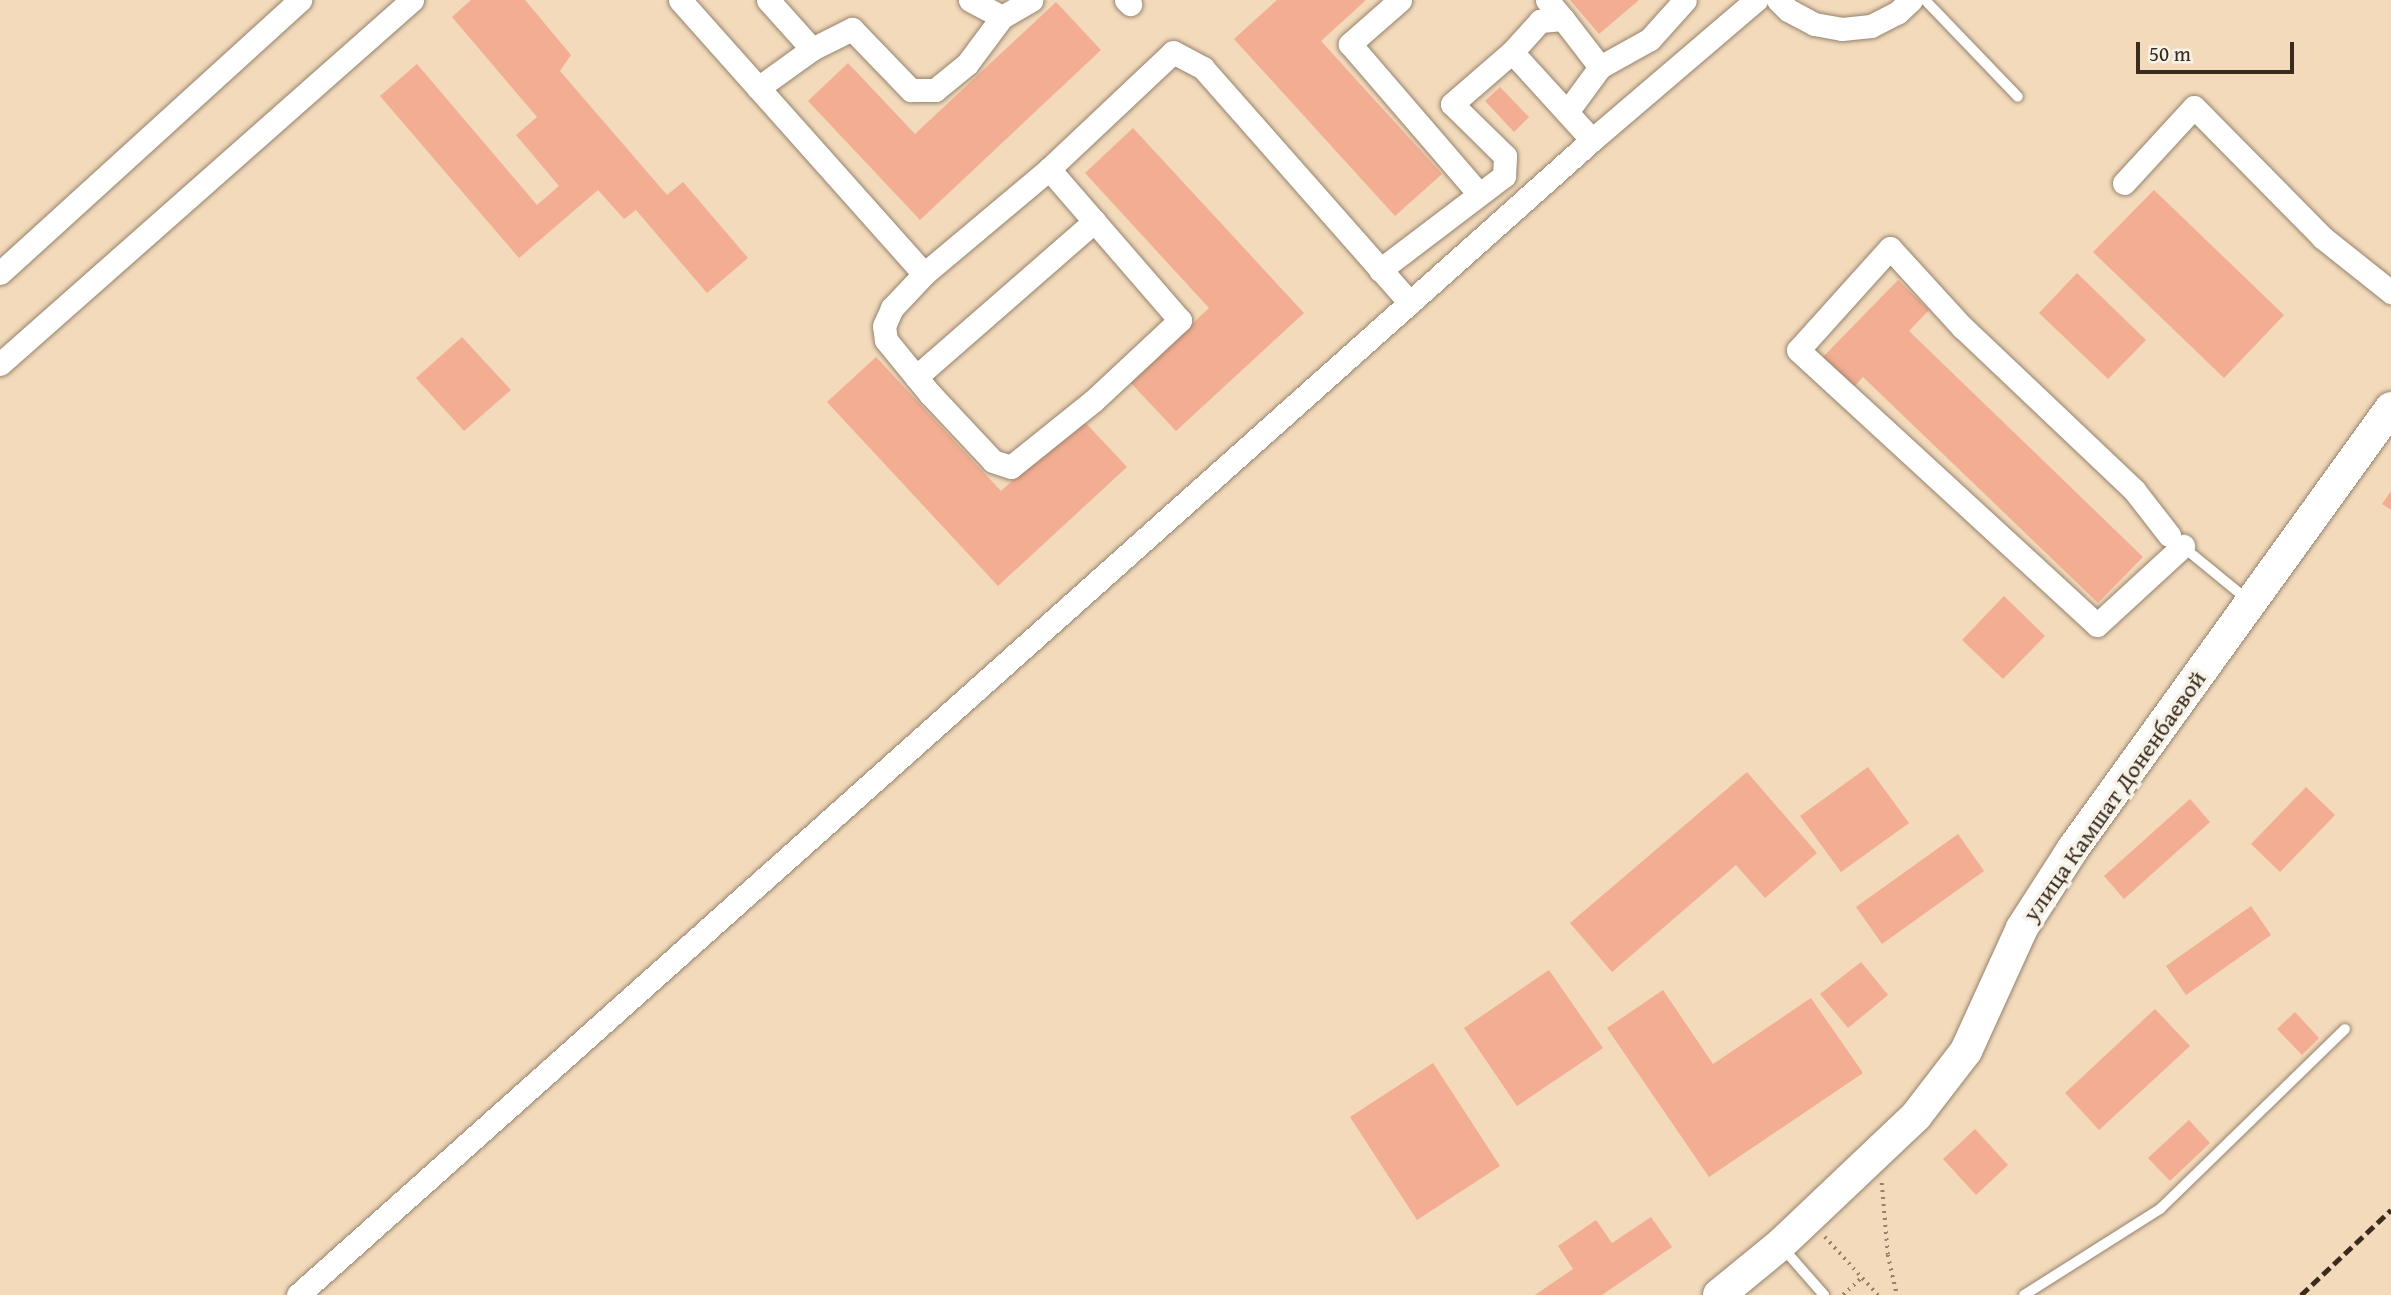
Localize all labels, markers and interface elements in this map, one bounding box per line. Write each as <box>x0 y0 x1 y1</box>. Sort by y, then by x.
scale bar <box>2139 28 2296 72</box>
text: 50 m <box>2149 38 2191 69</box>
street label: улица Камшат Доненбаевой <box>2016 665 2212 927</box>

